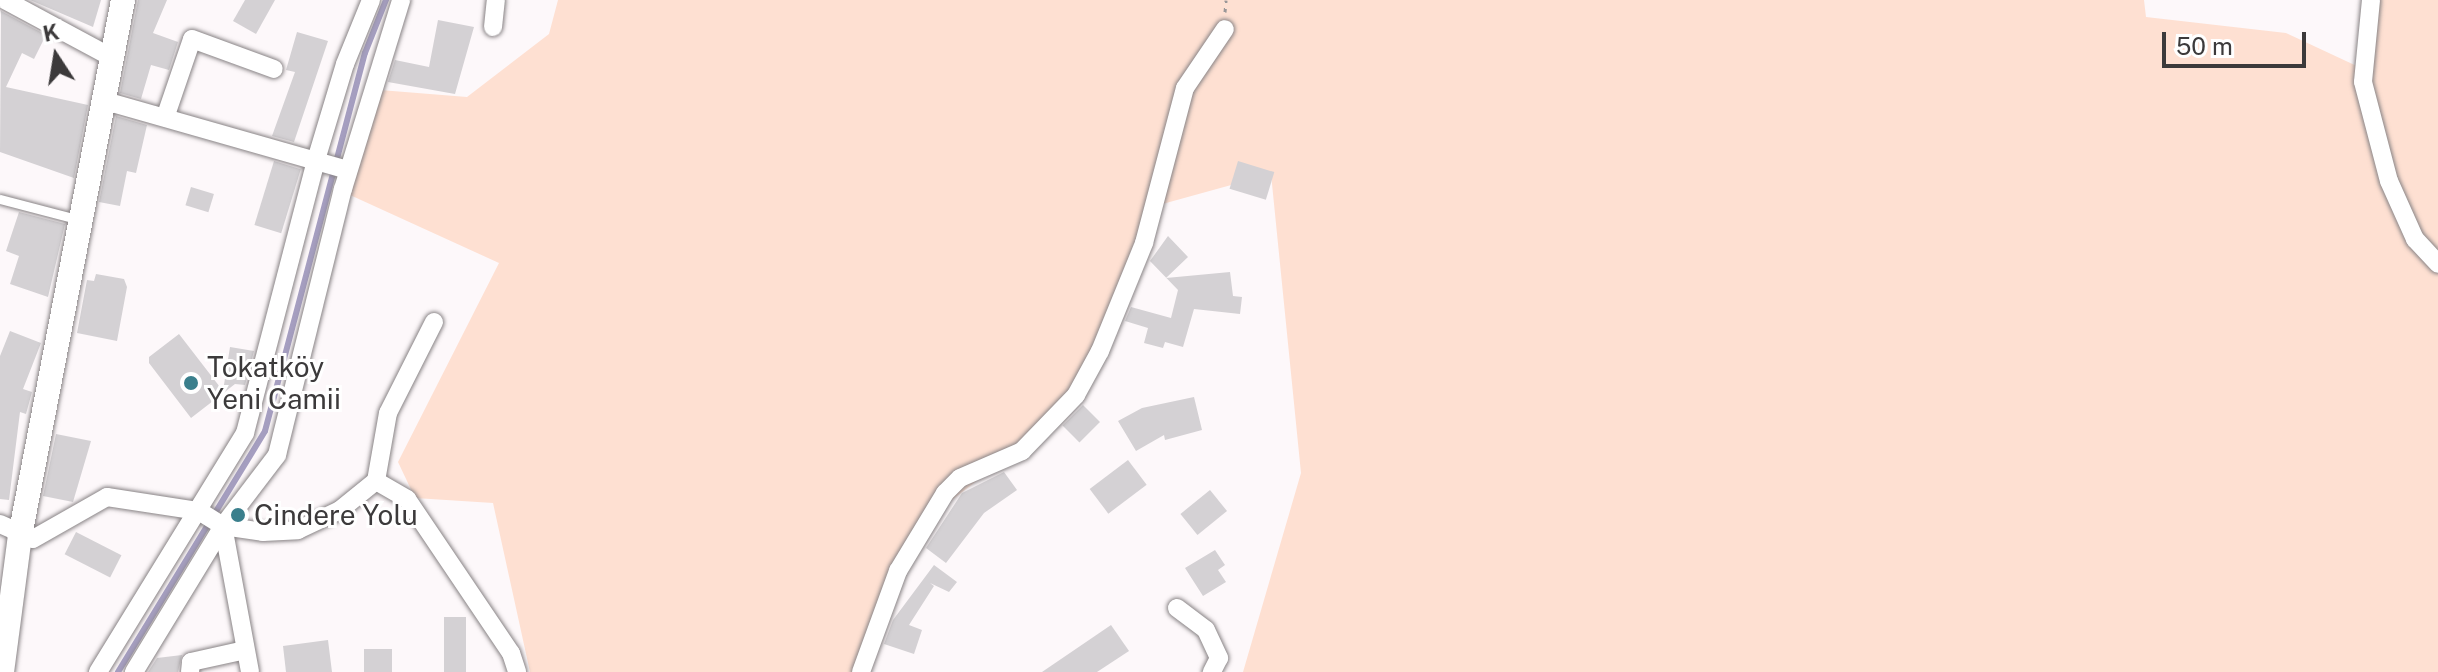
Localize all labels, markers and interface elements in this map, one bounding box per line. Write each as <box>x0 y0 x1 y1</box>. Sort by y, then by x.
north arrow <box>16 16 96 96</box>
scale bar <box>2166 16 2310 66</box>
text: K <box>41 18 61 47</box>
text: 50 m <box>2176 32 2233 60</box>
place label: Tokatköy Yeni Camii <box>207 350 341 416</box>
marker: Tokatköy Yeni Camii <box>182 374 200 392</box>
place label: Cindere Yolu <box>254 498 418 532</box>
marker: Cindere Yolu <box>229 506 247 524</box>

